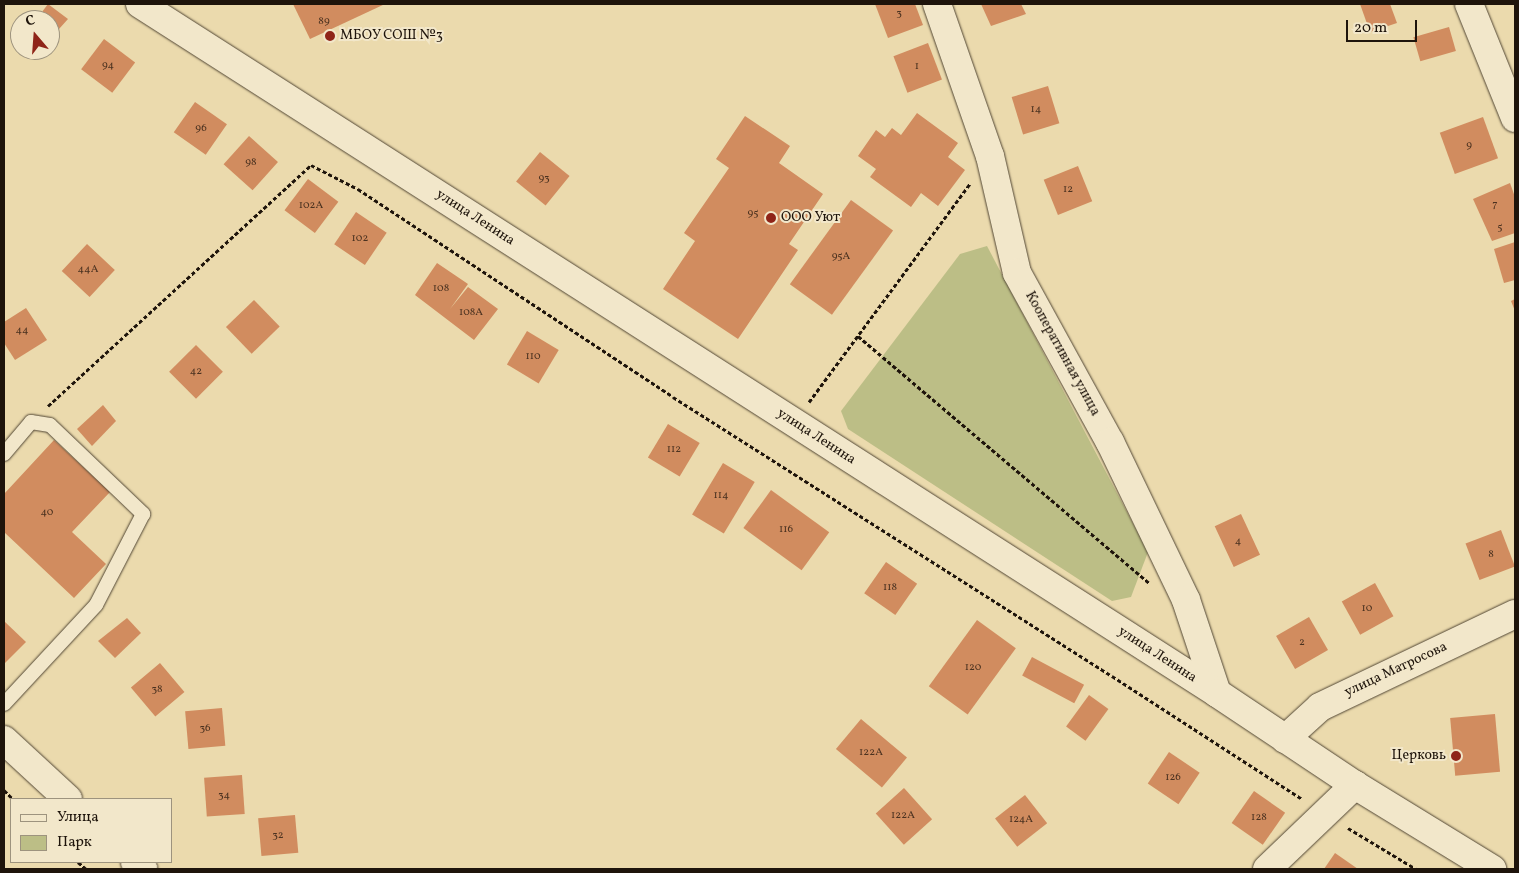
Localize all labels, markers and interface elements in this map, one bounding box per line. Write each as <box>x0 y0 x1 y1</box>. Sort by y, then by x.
house number: 3 <box>896 7 902 21</box>
north arrow <box>10 10 60 60</box>
scale bar <box>1349 10 1420 42</box>
text: С <box>23 11 38 32</box>
house number: 89 <box>318 15 330 29</box>
text: 20 m <box>1354 18 1387 39</box>
place label: МБОУ СОШ №3 <box>340 28 443 44</box>
marker: МБОУ СОШ №3 <box>324 30 336 42</box>
house number: 94 <box>102 59 114 73</box>
house number: 1 <box>915 60 919 74</box>
house number: 14 <box>1031 103 1041 117</box>
house number: 96 <box>195 122 207 136</box>
house number: 9 <box>1466 139 1472 153</box>
house number: 98 <box>245 156 257 170</box>
house number: 93 <box>538 172 550 186</box>
house number: 12 <box>1063 183 1073 197</box>
street label: улица Ленина <box>433 186 517 250</box>
house number: 7 <box>1492 198 1498 212</box>
house number: 102А <box>299 199 323 213</box>
house number: 95 <box>748 207 758 221</box>
place label: ООО Уют <box>781 210 840 226</box>
marker: ООО Уют <box>765 212 777 224</box>
house number: 5 <box>1497 221 1503 235</box>
house number: 102 <box>352 232 368 246</box>
house number: 95А <box>832 250 850 264</box>
house number: 44А <box>78 263 98 277</box>
house number: 108 <box>433 282 449 296</box>
street label: Кооперативная улица <box>1021 289 1103 419</box>
house number: 108А <box>459 306 483 320</box>
house number: 44 <box>15 324 29 338</box>
house number: 110 <box>525 350 541 364</box>
house number: 42 <box>190 365 202 379</box>
street label: улица Ленина <box>774 405 858 469</box>
house number: 112 <box>667 443 681 457</box>
house number: 114 <box>713 489 729 503</box>
house number: 40 <box>41 506 53 520</box>
house number: 116 <box>779 523 793 537</box>
house number: 4 <box>1235 535 1241 549</box>
house number: 8 <box>1488 548 1494 562</box>
house number: 118 <box>883 581 897 595</box>
house number: 10 <box>1362 602 1372 616</box>
street label: улица Ленина <box>1115 623 1199 687</box>
house number: 2 <box>1299 636 1305 650</box>
street label: улица Матросова <box>1342 639 1450 701</box>
house number: 120 <box>965 661 981 675</box>
house number: 38 <box>151 683 163 697</box>
house number: 36 <box>199 722 211 736</box>
house number: 122А <box>859 746 883 760</box>
place label: Церковь <box>1391 748 1446 764</box>
marker: Церковь <box>1450 750 1462 762</box>
house number: 126 <box>1165 771 1181 785</box>
house number: 34 <box>218 789 230 803</box>
legend <box>10 798 172 863</box>
text: Улица <box>57 807 99 828</box>
house number: 122А <box>891 809 915 823</box>
house number: 128 <box>1251 811 1267 825</box>
house number: 124А <box>1009 813 1033 827</box>
house number: 32 <box>272 829 284 843</box>
text: Парк <box>57 832 92 853</box>

